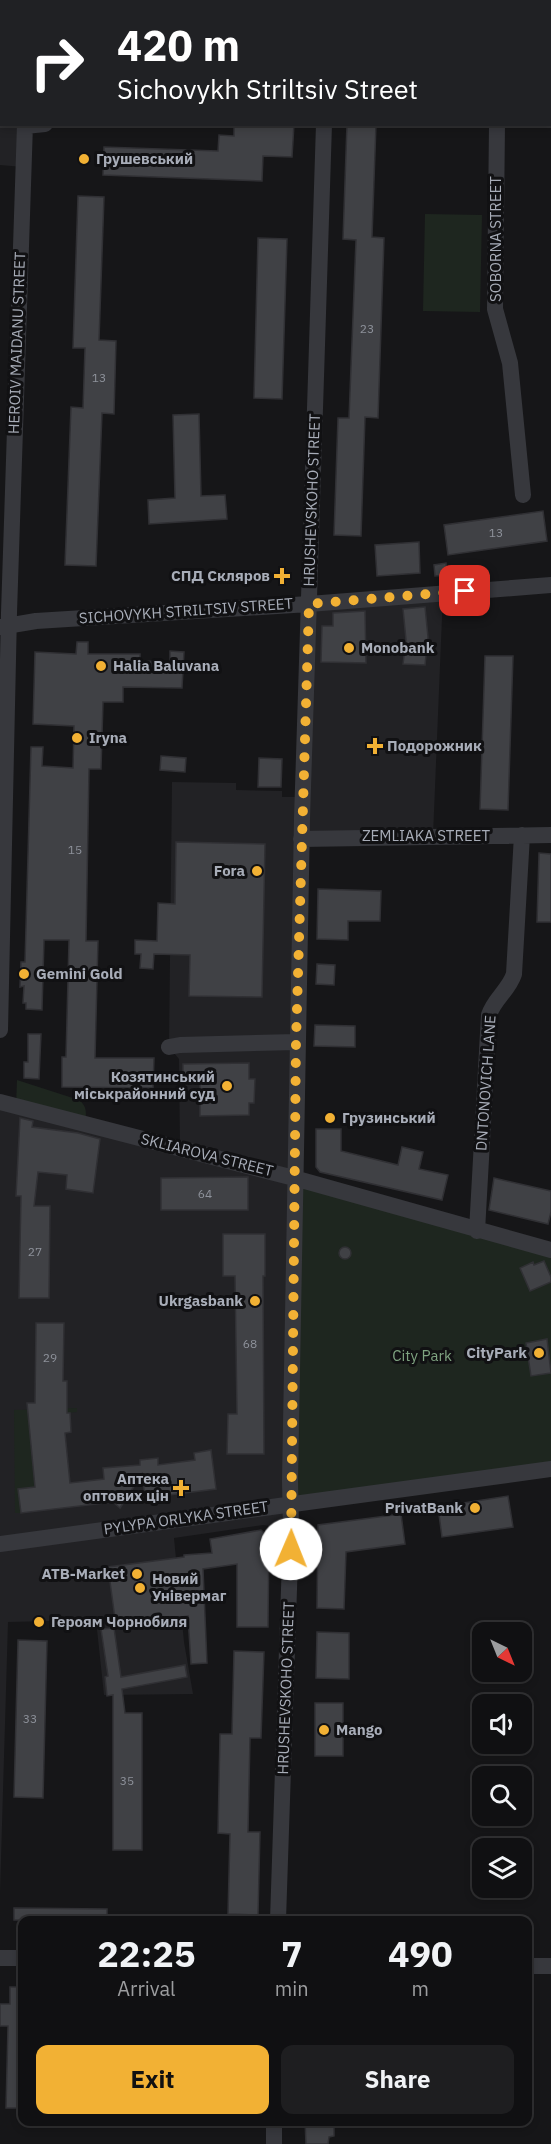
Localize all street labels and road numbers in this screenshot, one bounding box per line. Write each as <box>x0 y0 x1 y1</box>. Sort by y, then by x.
street label: SOBORNA STREET <box>486 176 505 302</box>
street label: HEROIV MAIDANU STREET <box>4 251 29 435</box>
street label: HRUSHEVSKOHO STREET <box>299 413 324 587</box>
street label: SICHOVYKH STRILTSIV STREET <box>78 594 294 627</box>
street label: ZEMLIAKA STREET <box>362 826 491 845</box>
street label: DNTONOVICH LANE <box>471 1014 500 1151</box>
street label: SKLIAROVA STREET <box>139 1129 276 1180</box>
street label: PYLYPA ORLYKA STREET <box>103 1497 270 1538</box>
street label: HRUSHEVSKOHO STREET <box>273 1601 298 1775</box>

